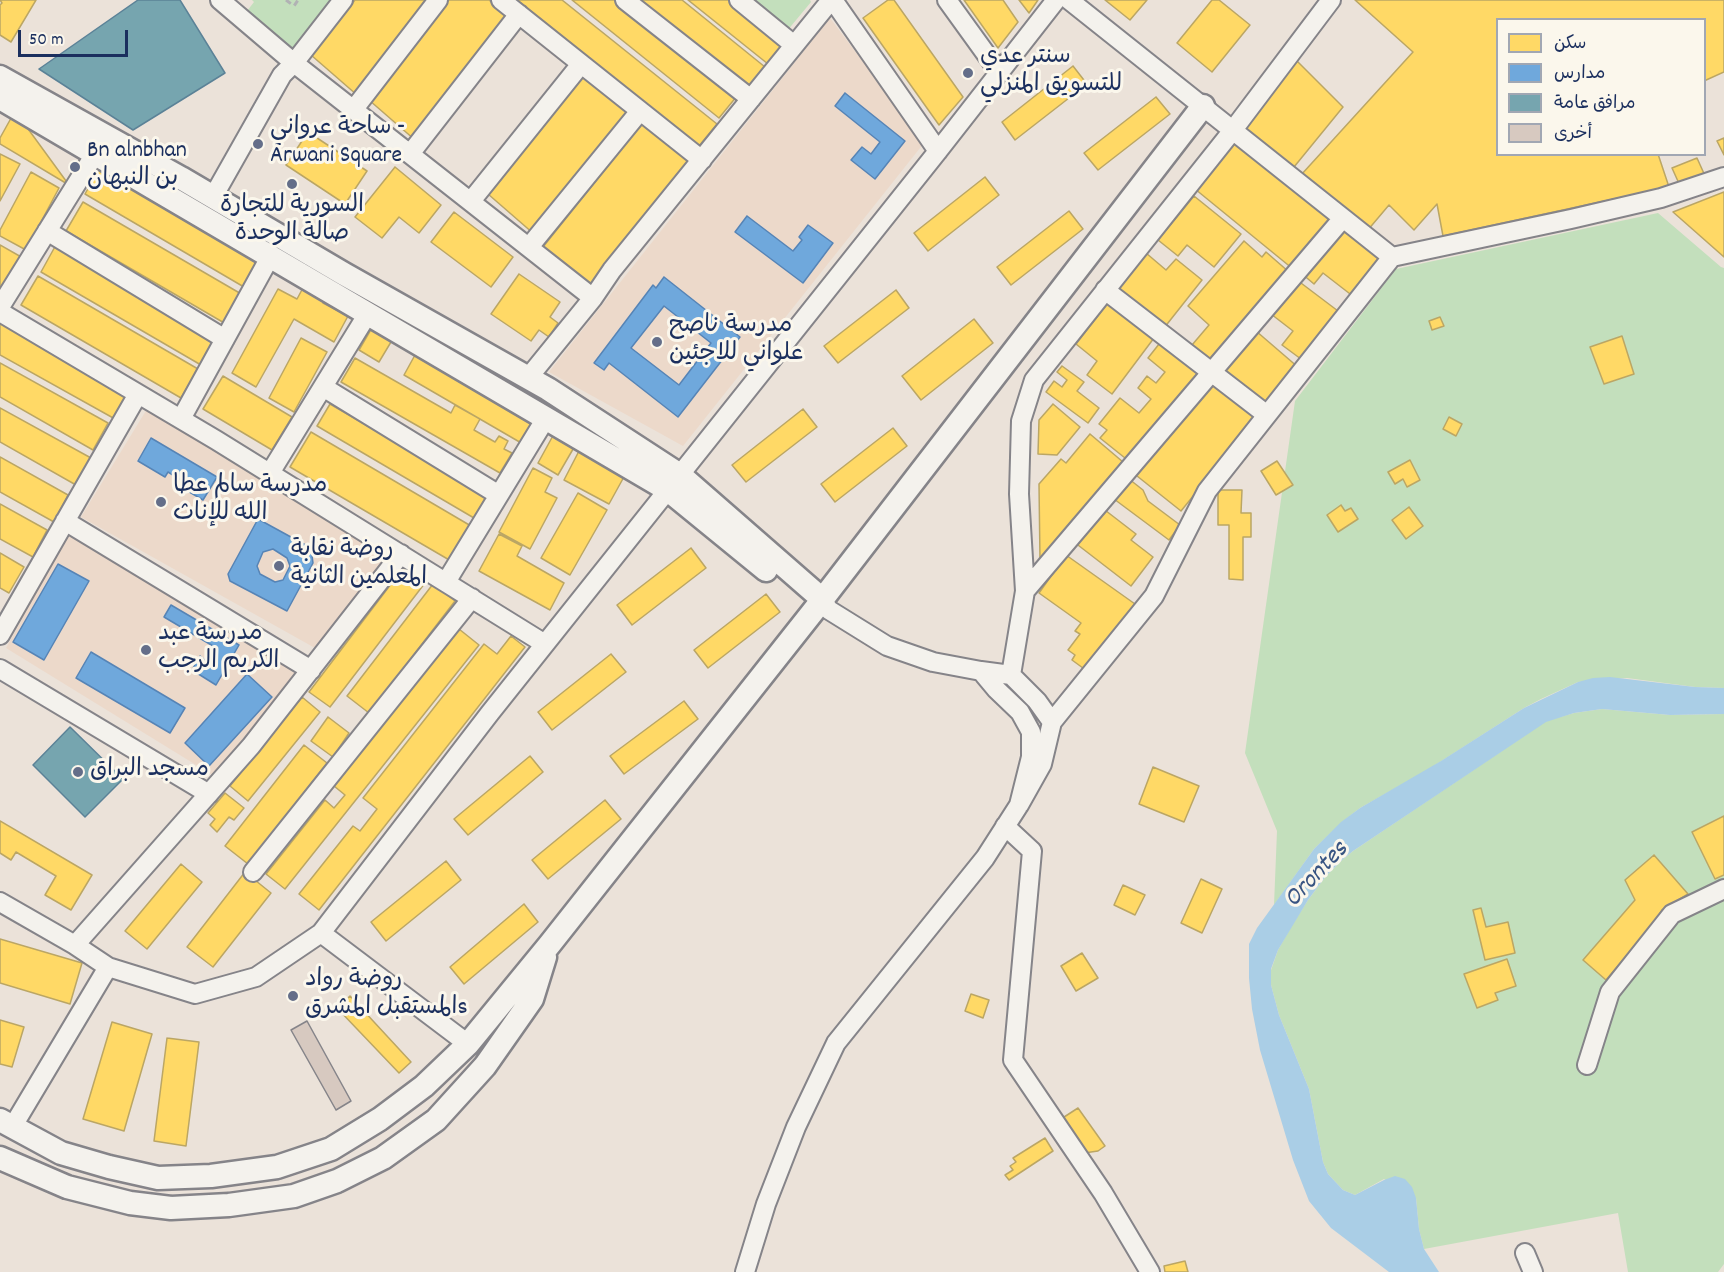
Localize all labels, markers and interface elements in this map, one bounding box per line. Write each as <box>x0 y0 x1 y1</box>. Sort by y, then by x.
scale bar <box>21 18 130 56</box>
legend <box>1496 18 1706 156</box>
text: 50 m <box>29 28 64 53</box>
text: سكن <box>1554 32 1586 57</box>
place label: سنتر عدي للتسويق المنزلي <box>980 45 1122 101</box>
text: مدارس <box>1554 62 1605 87</box>
marker: سنتر عدي للتسويق المنزلي <box>961 66 975 80</box>
text: مرافق عامة <box>1554 92 1635 117</box>
place label: ساحة عرواني - Arwani Square <box>270 116 405 172</box>
text: أخرى <box>1554 122 1592 147</box>
marker: ساحة عرواني - Arwani Square <box>251 137 265 151</box>
place label: Bn alnbhan بن النبهان <box>87 139 187 195</box>
marker: Bn alnbhan بن النبهان <box>68 160 82 174</box>
marker: السورية للتجارة صالة الوحدة <box>285 177 299 191</box>
place label: السورية للتجارة صالة الوحدة <box>220 194 364 250</box>
place label: مدرسة ناصح علواني للاجئين <box>669 314 804 370</box>
marker: مدرسة ناصح علواني للاجئين <box>650 335 664 349</box>
place label: مدرسة سالم عطا الله للإناث <box>173 474 327 530</box>
marker: مدرسة سالم عطا الله للإناث <box>154 495 168 509</box>
place label: روضة نقابة المعلمين الثانية <box>291 538 427 594</box>
marker: روضة نقابة المعلمين الثانية <box>272 559 286 573</box>
place label: مدرسة عبد الكريم الرجب <box>158 622 279 678</box>
marker: مدرسة عبد الكريم الرجب <box>139 643 153 657</box>
place label: مسجد البراق <box>90 758 209 786</box>
marker: مسجد البراق <box>71 765 85 779</box>
water label: Orontes <box>1279 836 1357 916</box>
place label: روضة رواد المستقبل المشرقs <box>305 968 468 1024</box>
marker: روضة رواد المستقبل المشرقs <box>286 989 300 1003</box>

